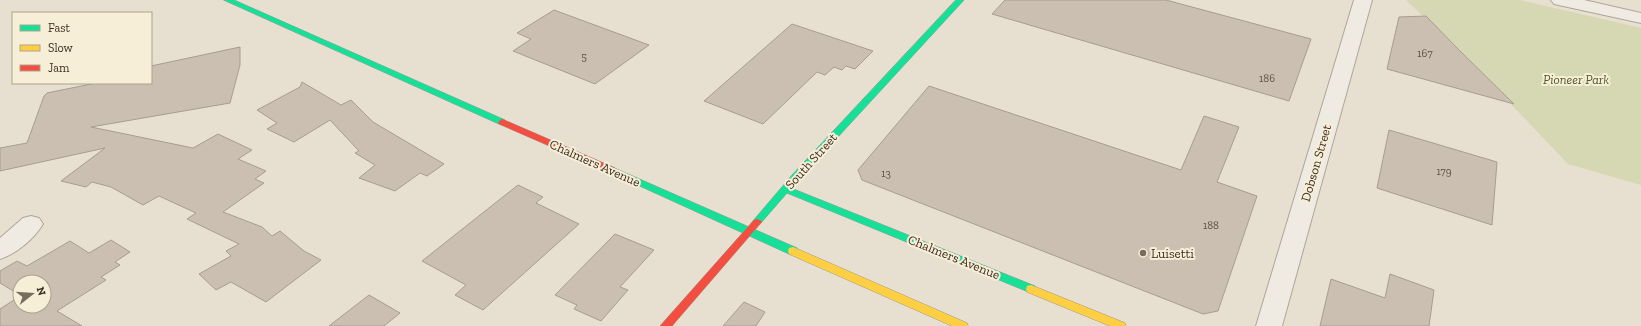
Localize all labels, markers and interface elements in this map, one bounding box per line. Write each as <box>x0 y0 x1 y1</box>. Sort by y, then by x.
legend <box>12 12 152 84</box>
text: Fast <box>48 21 71 35</box>
text: Slow <box>48 41 74 55</box>
house number: 167 <box>1417 47 1433 60</box>
house number: 5 <box>581 50 587 63</box>
text: Jam <box>48 61 70 75</box>
house number: 186 <box>1259 72 1275 85</box>
park label: Pioneer Park <box>1543 72 1609 87</box>
street label: Dobson Street <box>1298 122 1334 203</box>
street label: South Street <box>782 130 840 192</box>
street label: Chalmers Avenue <box>547 136 643 190</box>
house number: 179 <box>1436 165 1452 178</box>
house number: 13 <box>881 167 891 180</box>
house number: 188 <box>1203 219 1219 232</box>
street label: Chalmers Avenue <box>906 232 1002 282</box>
place label: Luisetti <box>1151 246 1194 261</box>
marker: Luisetti <box>1138 248 1148 258</box>
north arrow <box>12 274 52 314</box>
text: N <box>34 285 49 298</box>

